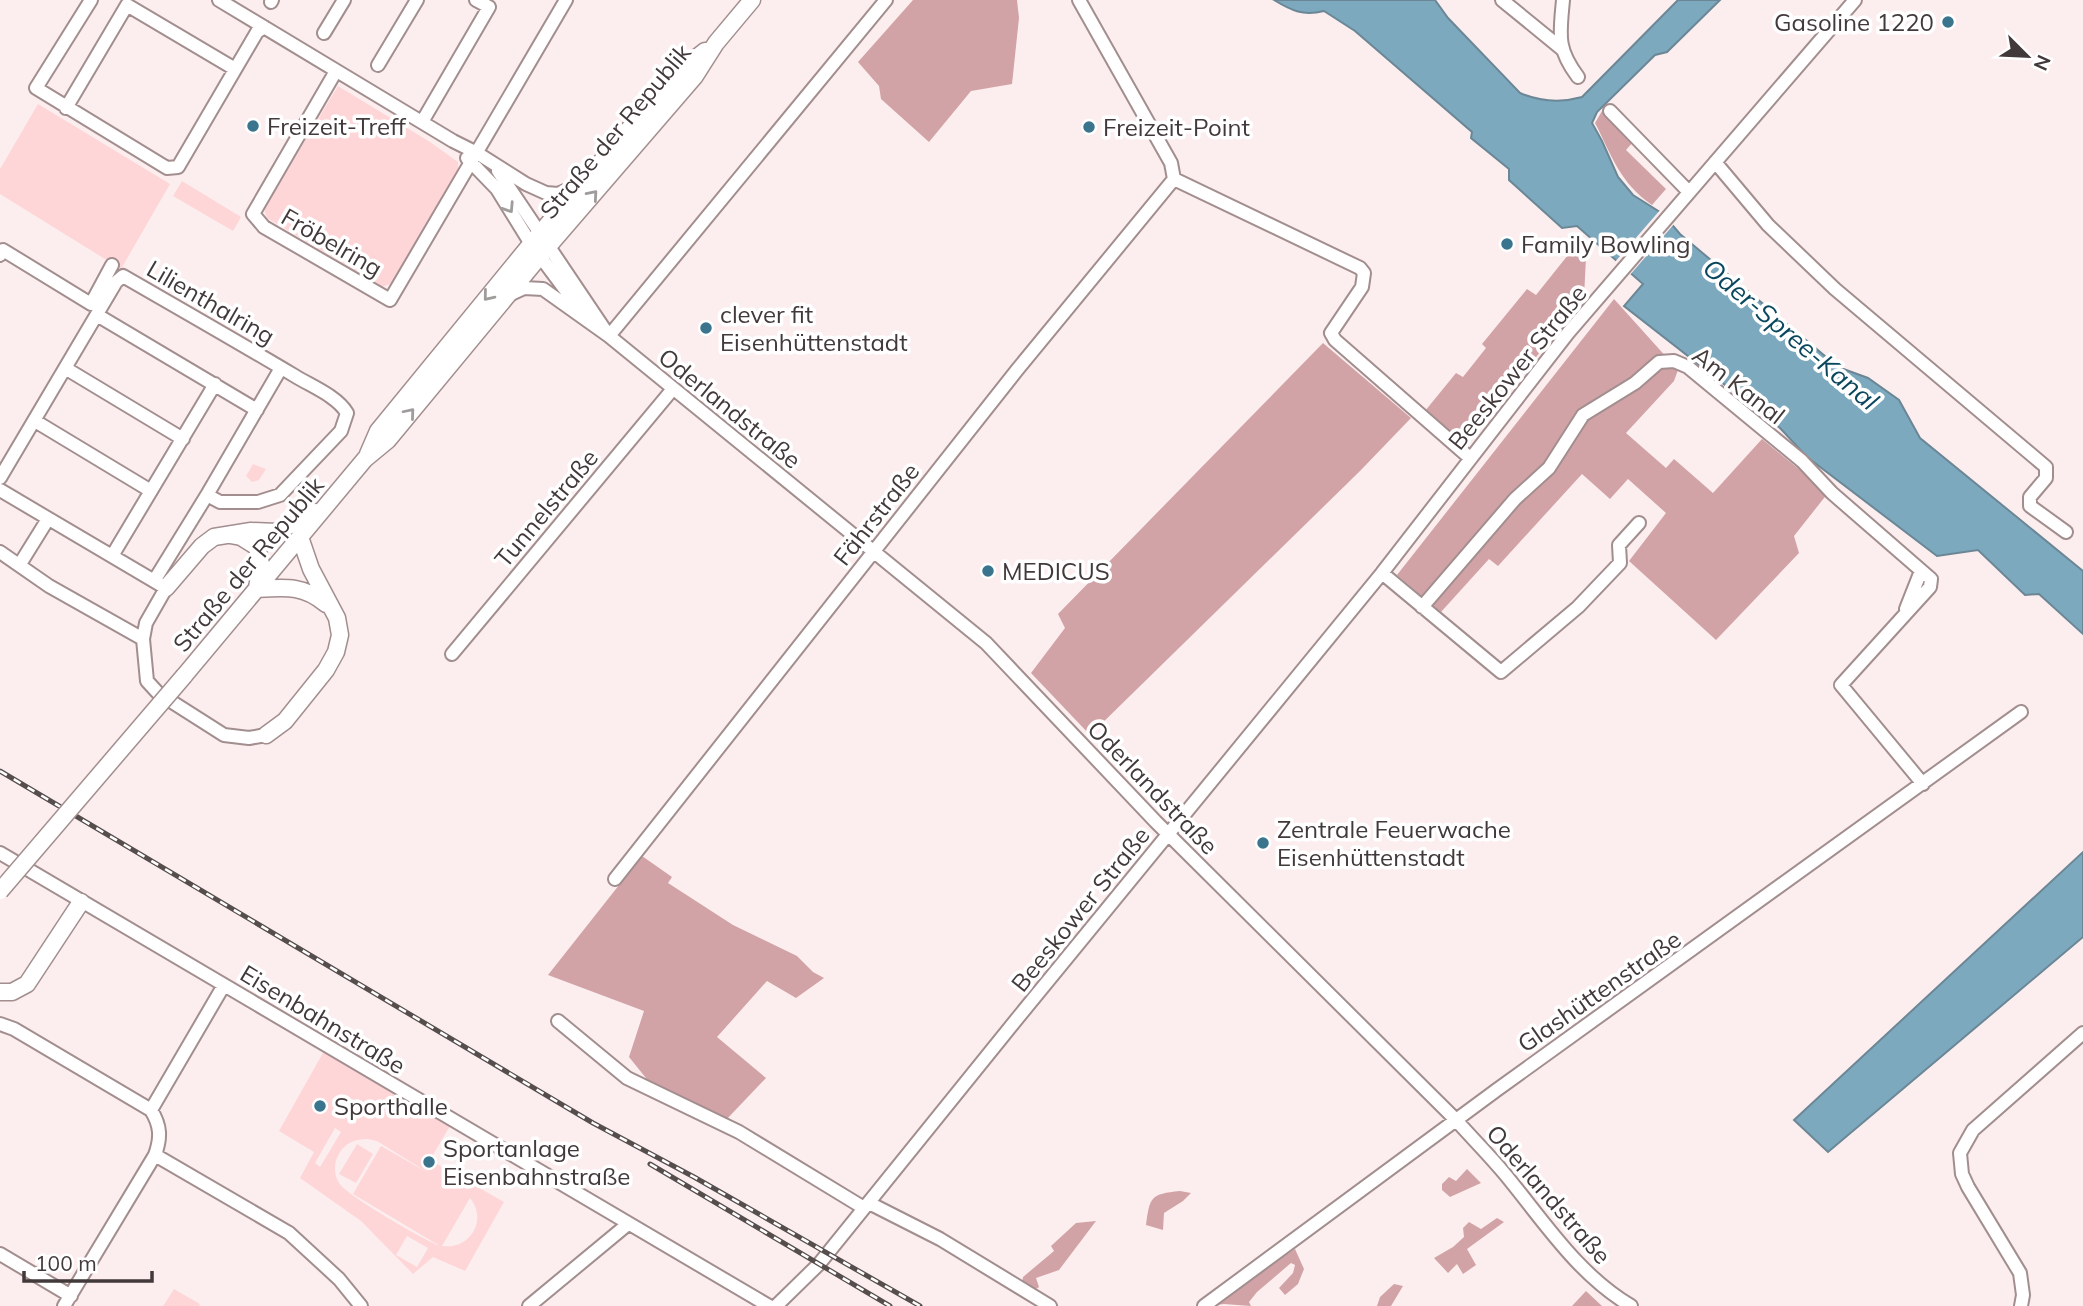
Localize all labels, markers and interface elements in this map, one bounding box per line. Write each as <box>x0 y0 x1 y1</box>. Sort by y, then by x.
place label: Gasoline 1220 <box>1774 7 1934 37</box>
marker: Gasoline 1220 <box>1940 14 1956 30</box>
north arrow <box>1992 21 2062 91</box>
street label: Straße der Republik <box>533 37 697 225</box>
text: N <box>2029 51 2056 74</box>
place label: Freizeit-Treff <box>267 111 407 141</box>
place label: Freizeit-Point <box>1103 112 1250 142</box>
marker: Freizeit-Treff <box>245 118 261 134</box>
marker: Freizeit-Point <box>1081 119 1097 135</box>
one-way arrow <box>585 190 597 203</box>
one-way arrow <box>500 200 513 213</box>
street label: Fröbelring <box>276 201 388 283</box>
place label: Family Bowling <box>1521 229 1691 259</box>
marker: Family Bowling <box>1499 236 1515 252</box>
water label: Oder-Spree-Kanal <box>1696 251 1886 418</box>
street label: Lilienthalring <box>142 253 280 351</box>
street label: Beeskower Straße <box>1441 279 1593 455</box>
one-way arrow <box>483 289 496 301</box>
place label: clever fit Eisenhüttenstadt <box>720 299 908 357</box>
marker: clever fit Eisenhüttenstadt <box>698 320 714 336</box>
street label: Am Kanal <box>1687 340 1791 430</box>
street label: Oderlandstraße <box>653 341 807 475</box>
one-way arrow <box>402 408 414 421</box>
street label: Tunnelstraße <box>488 443 604 573</box>
street label: Fährstraße <box>827 457 925 571</box>
street label: Straße der Republik <box>166 470 330 658</box>
place label: MEDICUS <box>1002 556 1110 586</box>
marker: MEDICUS <box>980 563 996 579</box>
street label: Oderlandstraße <box>1082 714 1224 860</box>
place label: Zentrale Feuerwache Eisenhüttenstadt <box>1277 814 1511 872</box>
street label: Beeskower Straße <box>1004 821 1156 997</box>
marker: Zentrale Feuerwache Eisenhüttenstadt <box>1255 835 1271 851</box>
street label: Glashüttenstraße <box>1512 924 1686 1058</box>
street label: Eisenbahnstraße <box>235 958 411 1080</box>
place label: Sporthalle <box>334 1091 448 1121</box>
marker: Sporthalle <box>312 1098 328 1114</box>
street label: Oderlandstraße <box>1480 1118 1618 1270</box>
place label: Sportanlage Eisenbahnstraße <box>443 1133 630 1191</box>
marker: Sportanlage Eisenbahnstraße <box>421 1154 437 1170</box>
scale bar <box>24 1240 152 1284</box>
text: 100 m <box>35 1250 97 1276</box>

